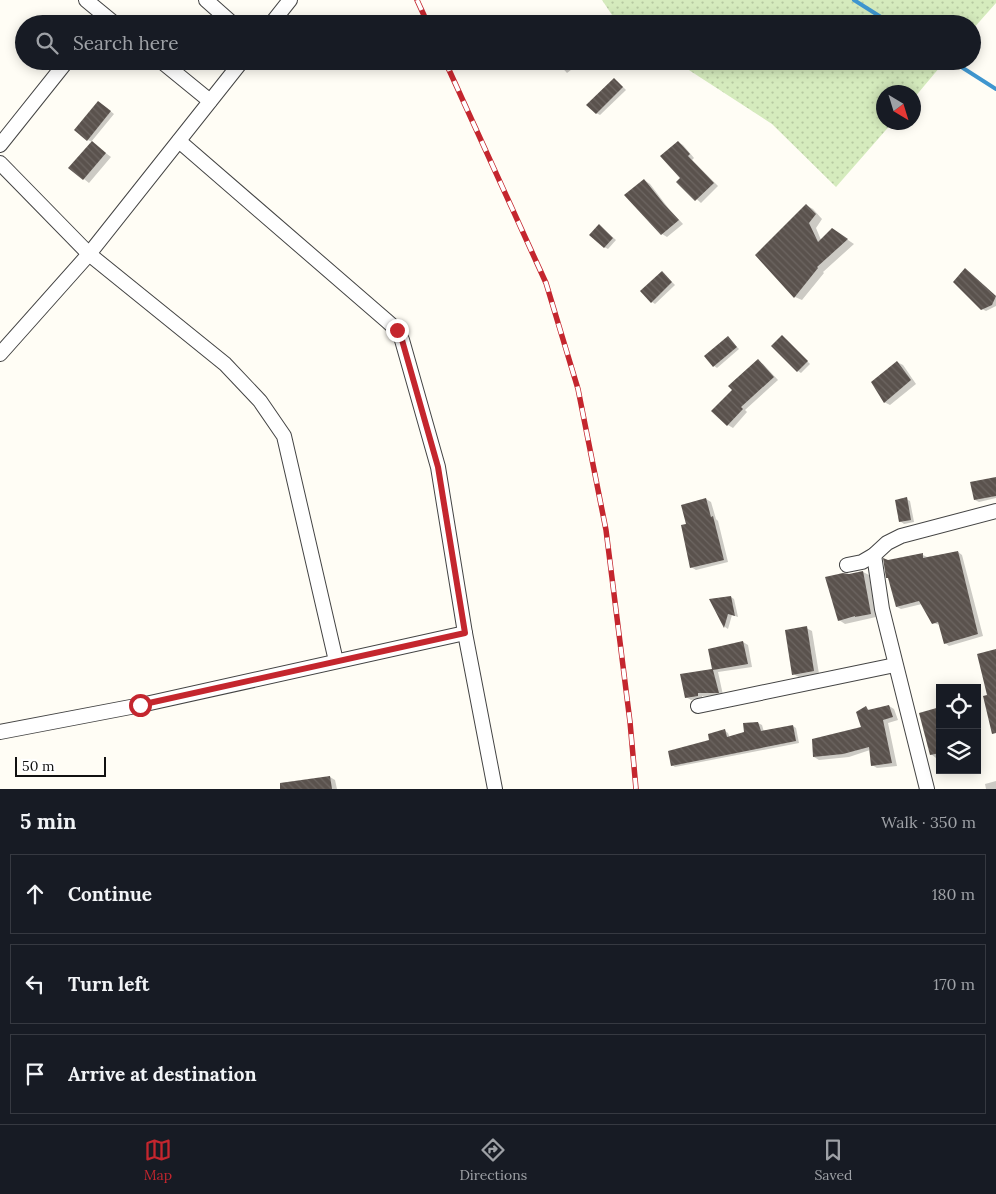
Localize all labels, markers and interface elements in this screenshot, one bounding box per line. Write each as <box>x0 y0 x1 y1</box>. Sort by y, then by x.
search box <box>15 15 981 70</box>
icon: search <box>33 29 61 57</box>
text: Search here <box>73 31 179 55</box>
north arrow <box>876 85 921 130</box>
route end <box>386 319 409 342</box>
map controls <box>936 684 981 774</box>
button: locate <box>936 684 981 729</box>
route start <box>129 694 152 717</box>
button: layers <box>936 729 981 774</box>
scale bar <box>15 754 106 777</box>
text: 50 m <box>22 757 55 775</box>
text: 5 min <box>20 808 76 835</box>
text: Walk · 350 m <box>881 812 976 832</box>
icon: ahead <box>21 880 49 908</box>
text: Continue <box>68 882 152 906</box>
text: 180 m <box>932 884 975 904</box>
icon: left <box>21 970 49 998</box>
text: Turn left <box>68 972 149 996</box>
text: 170 m <box>933 974 975 994</box>
icon: arrive <box>21 1060 49 1088</box>
text: Arrive at destination <box>68 1062 257 1086</box>
tab: Map <box>144 1136 172 1184</box>
tab: Directions <box>459 1136 527 1184</box>
tab: Saved <box>814 1136 852 1184</box>

